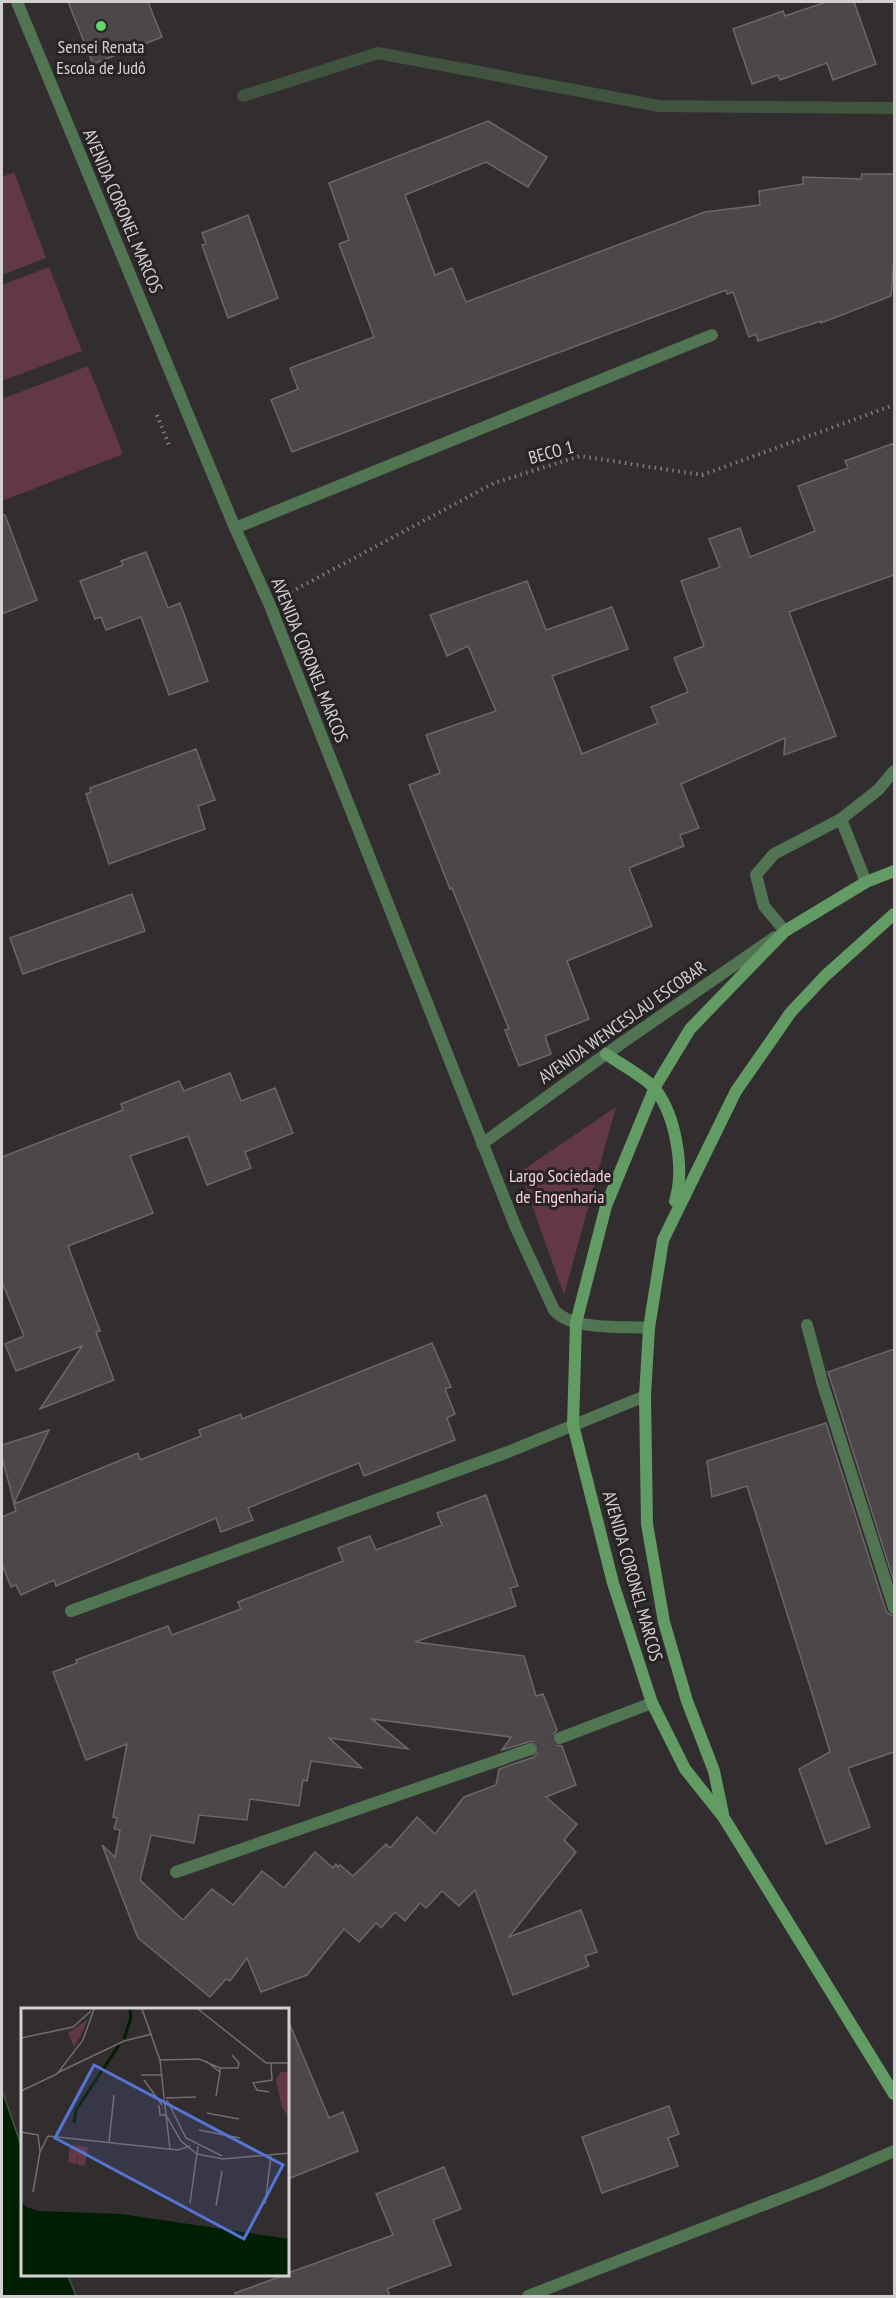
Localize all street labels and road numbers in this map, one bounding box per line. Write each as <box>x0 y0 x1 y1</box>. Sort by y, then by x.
street label: AVENIDA CORONEL MARCOS <box>78 126 168 297</box>
street label: BECO 1 <box>526 435 576 469</box>
street label: AVENIDA CORONEL MARCOS <box>266 574 354 746</box>
street label: AVENIDA WENCESLAU ESCOBAR <box>534 955 711 1089</box>
street label: AVENIDA CORONEL MARCOS <box>598 1488 668 1664</box>

